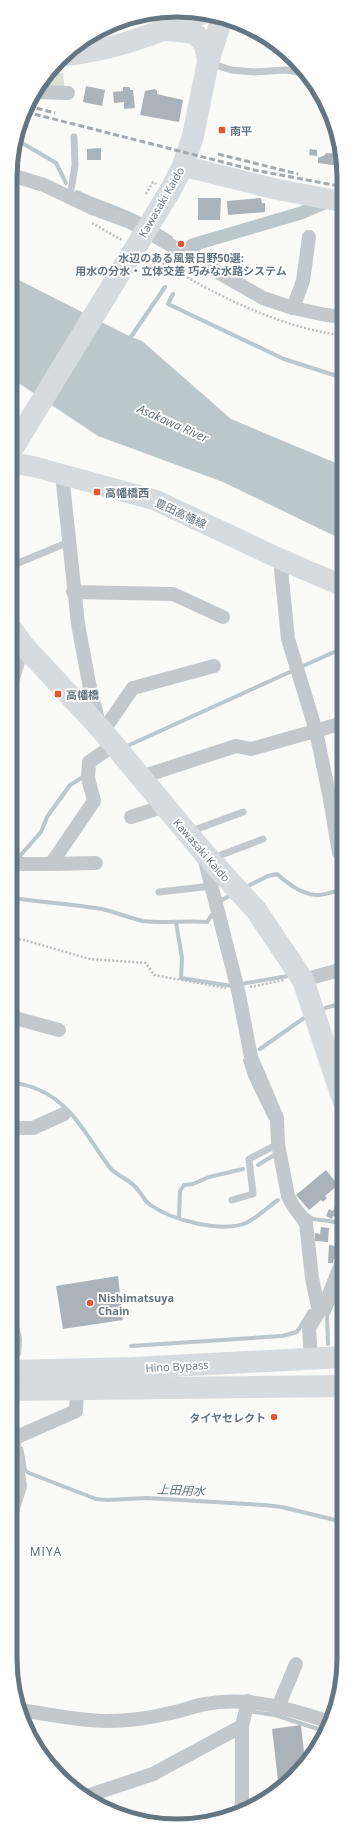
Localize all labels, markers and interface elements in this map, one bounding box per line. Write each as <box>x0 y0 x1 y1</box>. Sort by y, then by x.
place label: 南平 <box>230 123 252 138</box>
marker: 南平 <box>217 125 227 135</box>
street label: Kawasaki Kaido <box>135 164 187 240</box>
marker: 水辺のある風景日野50選: 用水の分水・立体交差 巧みな水路システム <box>176 239 186 249</box>
place label: 水辺のある風景日野50選: 用水の分水・立体交差 巧みな水路システム <box>75 250 287 278</box>
water label: Asakawa River <box>134 399 212 447</box>
place label: 高幡橋西 <box>105 485 149 500</box>
marker: 高幡橋西 <box>92 487 102 497</box>
street label: 豊田高幡線 <box>153 495 209 531</box>
place label: 高幡橋 <box>66 687 99 702</box>
marker: 高幡橋 <box>53 689 63 699</box>
street label: Kawasaki Kaido <box>170 815 234 885</box>
place label: Nishimatsuya Chain <box>98 1290 174 1318</box>
marker: Nishimatsuya Chain <box>85 1298 95 1308</box>
street label: Hino Bypass <box>145 1357 209 1375</box>
place label: タイヤセレクト <box>189 1410 266 1425</box>
marker: タイヤセレクト <box>269 1412 279 1422</box>
water label: 上田用水 <box>157 1480 207 1500</box>
district label: MIYA <box>30 1543 62 1560</box>

